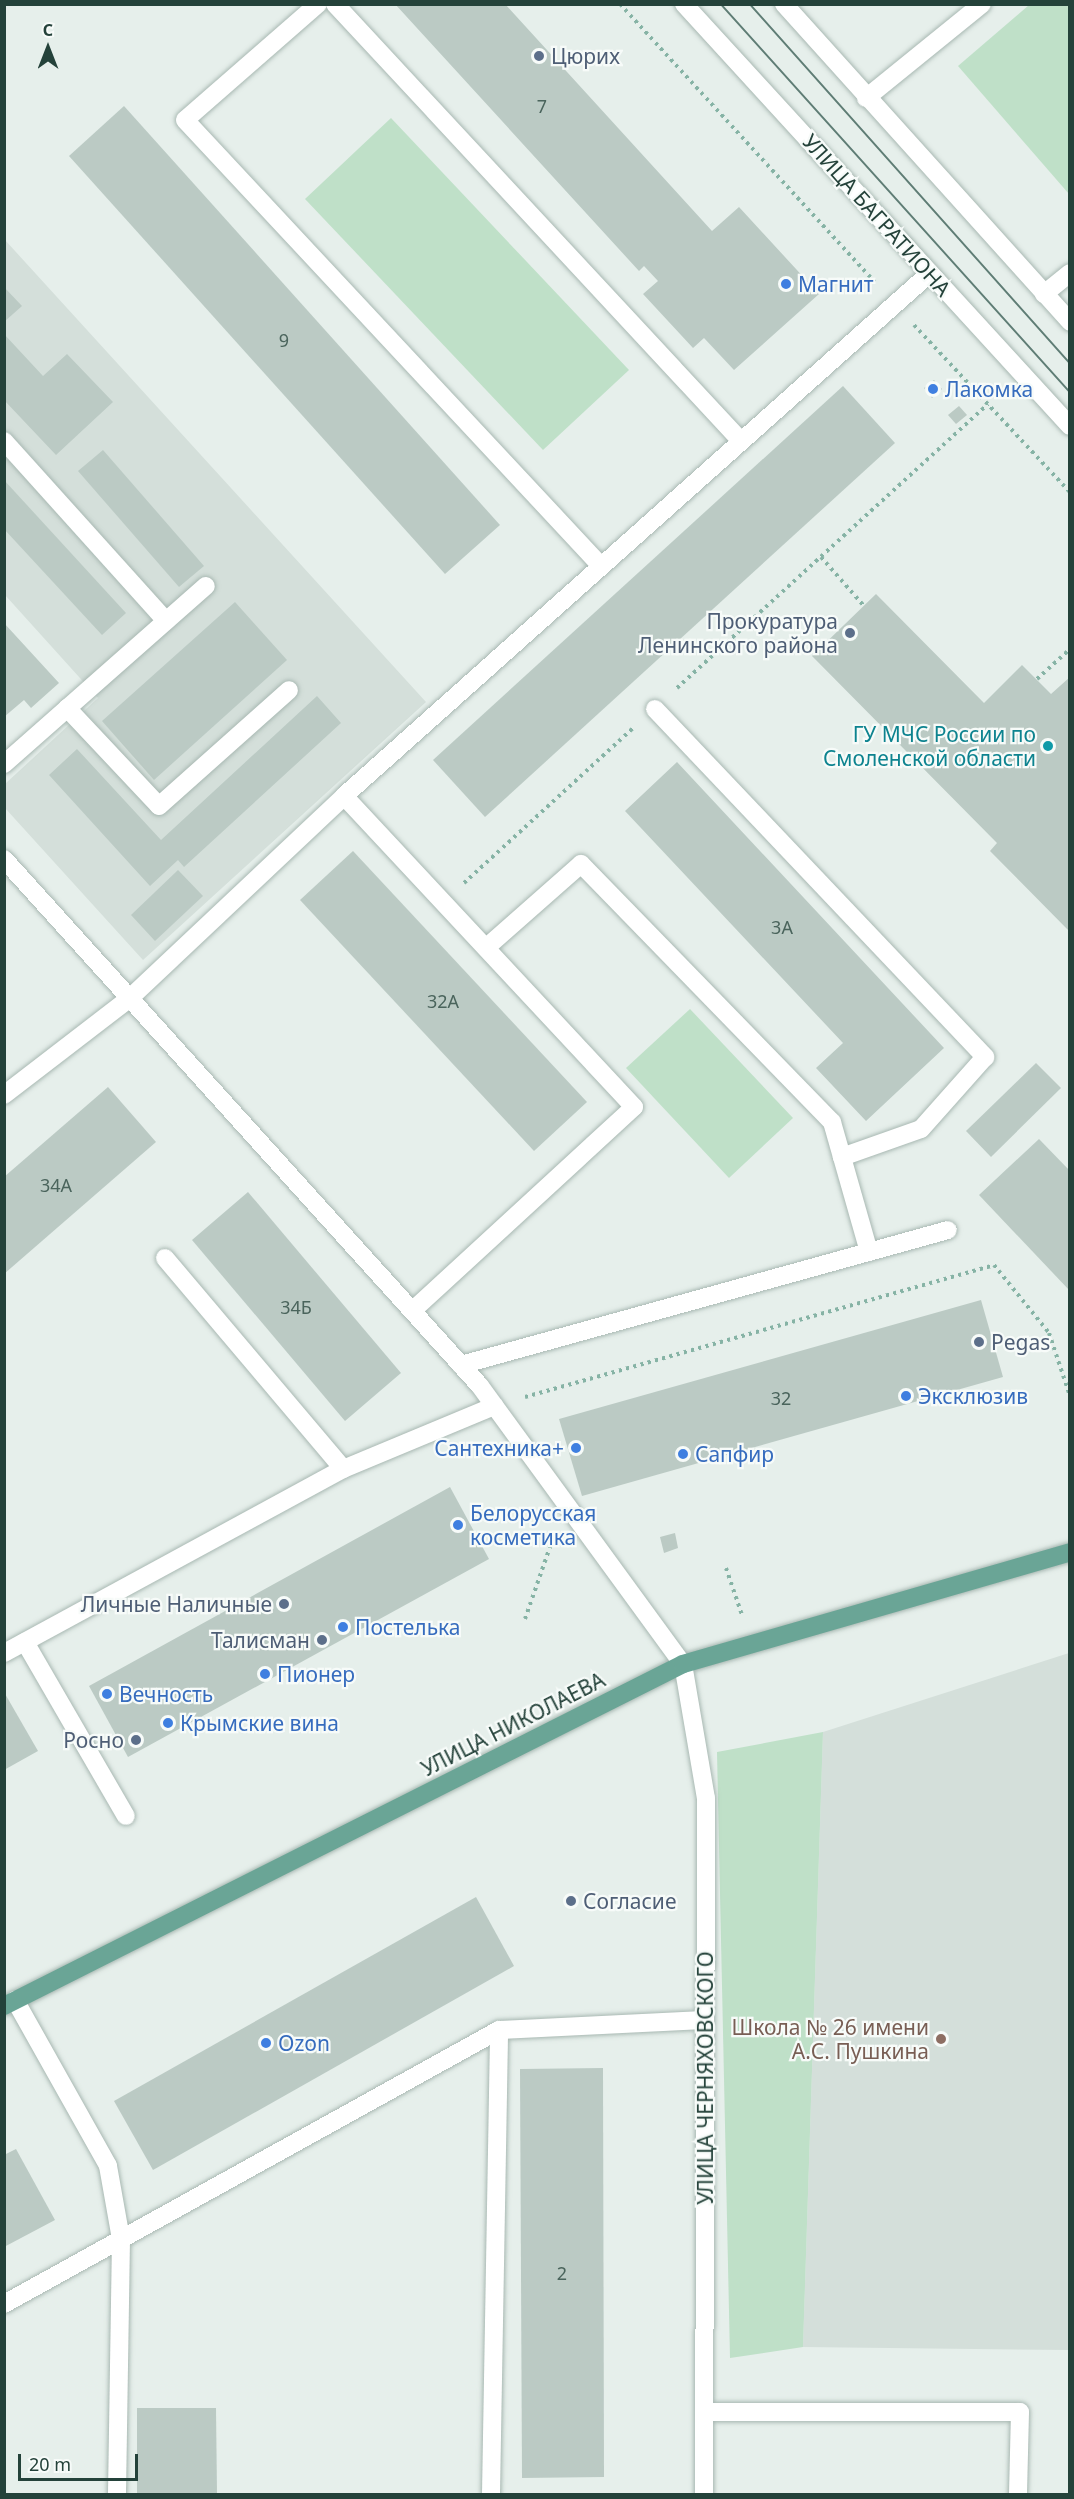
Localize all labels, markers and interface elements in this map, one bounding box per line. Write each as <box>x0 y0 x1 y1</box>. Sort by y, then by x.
north arrow <box>18 18 78 78</box>
text: С <box>43 19 53 41</box>
place label: Цюрих <box>551 43 620 69</box>
marker: Цюрих <box>532 49 546 63</box>
house number: 7 <box>537 95 547 117</box>
street label: УЛИЦА БАГРАТИОНА <box>798 129 956 301</box>
place label: Магнит <box>798 271 874 297</box>
marker: Магнит <box>779 277 793 291</box>
house number: 9 <box>279 329 289 351</box>
place label: Лакомка <box>945 376 1033 402</box>
marker: Лакомка <box>926 382 940 396</box>
place label: Прокуратура Ленинского района <box>638 608 838 658</box>
marker: Прокуратура Ленинского района <box>843 626 857 640</box>
place label: ГУ МЧС России по Смоленской области <box>823 721 1036 771</box>
marker: ГУ МЧС России по Смоленской области <box>1041 739 1055 753</box>
house number: 3А <box>771 916 793 938</box>
house number: 32А <box>427 990 459 1012</box>
house number: 34А <box>40 1174 72 1196</box>
house number: 34Б <box>280 1296 312 1318</box>
place label: Pegas <box>991 1329 1050 1355</box>
marker: Pegas <box>972 1335 986 1349</box>
place label: Эксклюзив <box>918 1383 1028 1409</box>
house number: 32 <box>771 1387 791 1409</box>
marker: Эксклюзив <box>899 1389 913 1403</box>
place label: Сантехника+ <box>434 1435 564 1461</box>
marker: Сантехника+ <box>569 1441 583 1455</box>
place label: Сапфир <box>695 1441 774 1467</box>
marker: Сапфир <box>676 1447 690 1461</box>
place label: Белорусская косметика <box>470 1500 596 1550</box>
marker: Белорусская косметика <box>451 1518 465 1532</box>
place label: Личные Наличные <box>81 1591 272 1617</box>
marker: Личные Наличные <box>277 1597 291 1611</box>
place label: Постелька <box>355 1614 461 1640</box>
marker: Постелька <box>336 1620 350 1634</box>
place label: Талисман <box>211 1627 310 1653</box>
marker: Талисман <box>315 1633 329 1647</box>
place label: Пионер <box>277 1661 355 1687</box>
marker: Пионер <box>258 1667 272 1681</box>
street label: УЛИЦА НИКОЛАЕВА <box>417 1667 609 1781</box>
place label: Вечность <box>119 1681 213 1707</box>
marker: Вечность <box>100 1687 114 1701</box>
place label: Крымские вина <box>180 1710 339 1736</box>
marker: Крымские вина <box>161 1716 175 1730</box>
place label: Росно <box>63 1727 124 1753</box>
marker: Росно <box>129 1733 143 1747</box>
place label: Согласие <box>583 1888 676 1914</box>
marker: Согласие <box>564 1894 578 1908</box>
street label: УЛИЦА ЧЕРНЯХОВСКОГО <box>692 1951 718 2205</box>
place label: Школа № 26 имени А.С. Пушкина <box>732 2014 929 2064</box>
place label: Ozon <box>278 2030 330 2056</box>
marker: Школа № 26 имени А.С. Пушкина <box>934 2032 948 2046</box>
marker: Ozon <box>259 2036 273 2050</box>
house number: 2 <box>557 2262 567 2284</box>
scale bar <box>21 2442 141 2480</box>
text: 20 m <box>29 2452 71 2476</box>

